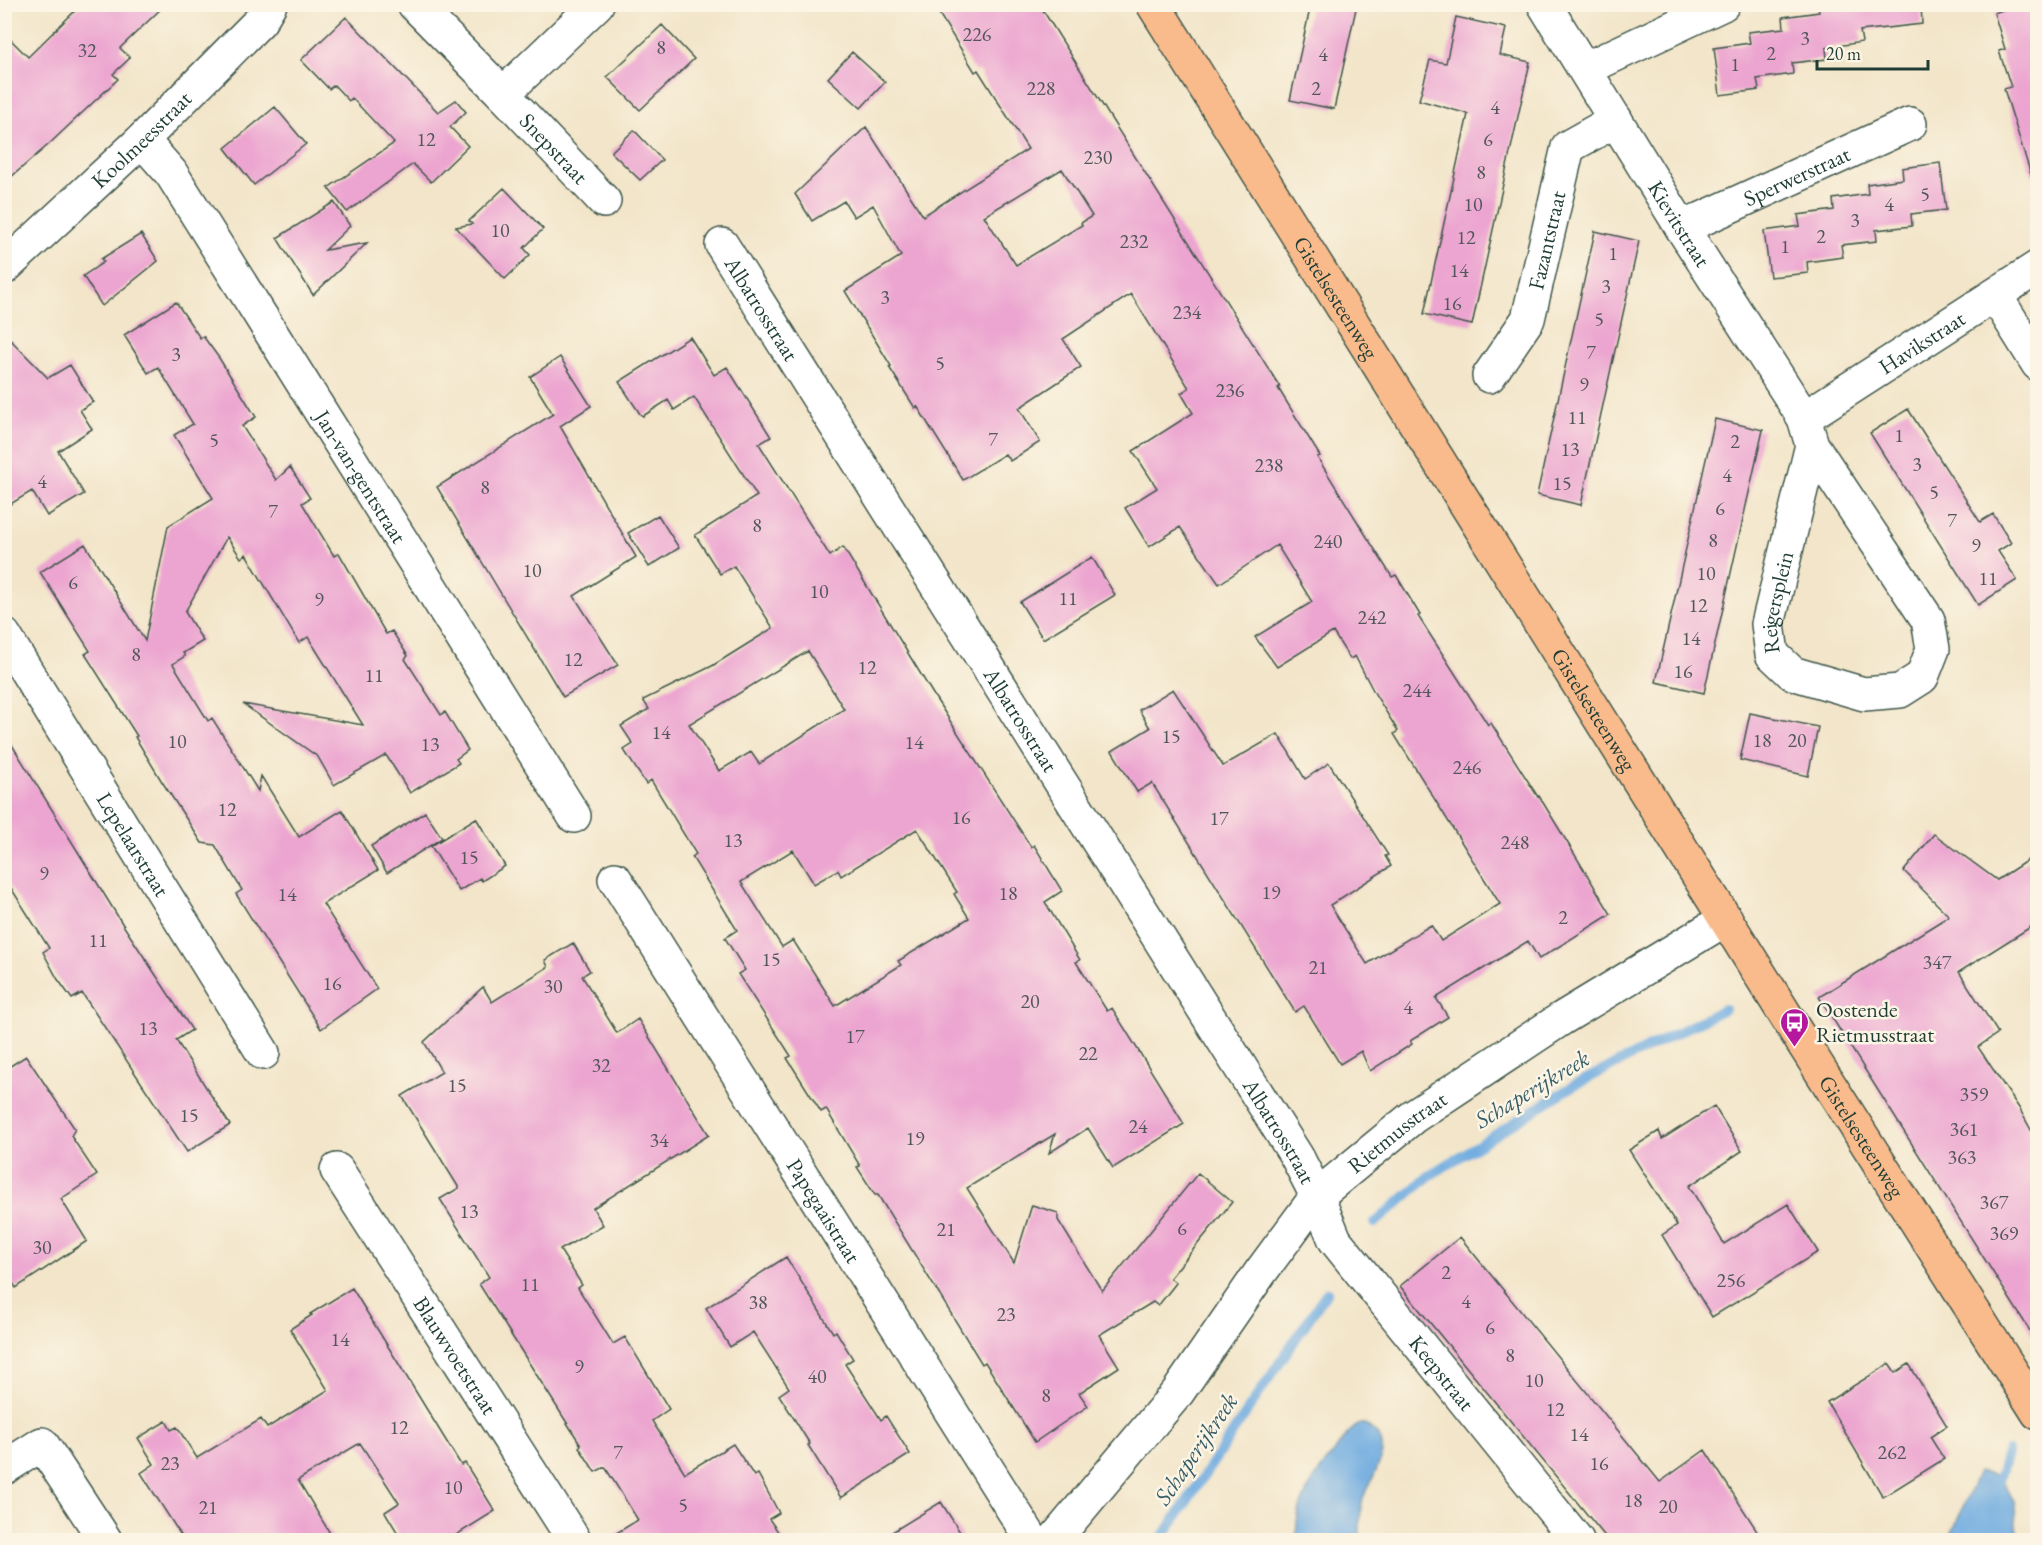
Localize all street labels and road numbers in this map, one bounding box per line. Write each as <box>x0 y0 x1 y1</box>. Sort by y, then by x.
street label: Koolmeesstraat <box>85 85 198 195</box>
street label: Snepstraat <box>513 107 594 190</box>
street label: Sperwerstraat <box>1739 139 1855 213</box>
street label: Kievitstraat <box>1641 175 1717 273</box>
street label: Fazantstraat <box>1521 188 1572 292</box>
street label: Gistelsesteenweg <box>1287 231 1386 365</box>
street label: Albatrosstraat <box>717 250 805 367</box>
street label: Havikstraat <box>1873 304 1971 381</box>
street label: Jan-van-gentstraat <box>307 403 413 549</box>
street label: Reigersplein <box>1754 548 1800 655</box>
street label: Gistelsesteenweg <box>1544 643 1643 777</box>
street label: Albatrosstraat <box>976 661 1065 778</box>
street label: Lepelaarstraat <box>90 787 176 902</box>
street label: Gistelsesteenweg <box>1812 1070 1912 1204</box>
street label: Albatrosstraat <box>1236 1072 1322 1189</box>
street label: Rietmusstraat <box>1342 1085 1453 1180</box>
street label: Papegaaistraat <box>780 1153 868 1269</box>
street label: Blauwvoetstraat <box>407 1291 504 1420</box>
street label: Keepstraat <box>1402 1329 1481 1417</box>

